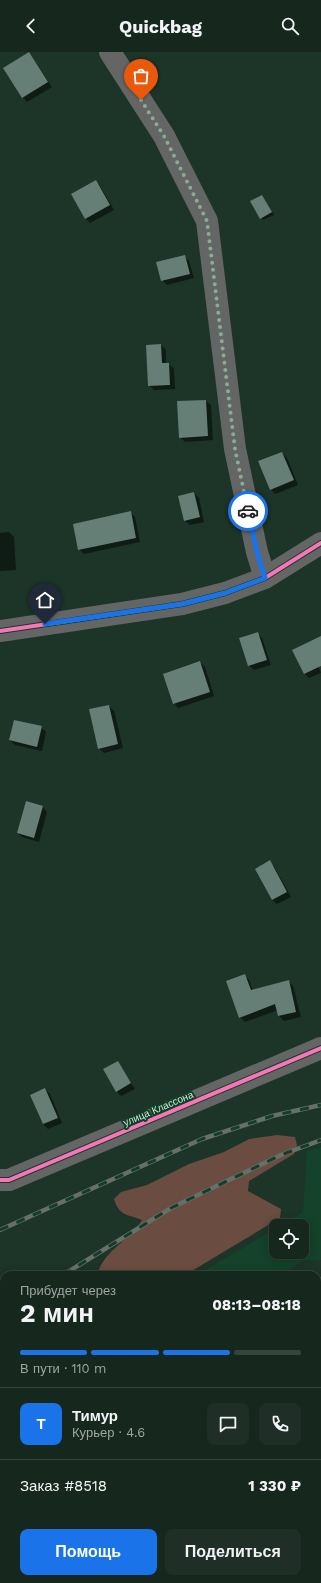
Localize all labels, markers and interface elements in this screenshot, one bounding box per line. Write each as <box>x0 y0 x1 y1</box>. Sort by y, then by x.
icon: back <box>20 15 42 37</box>
icon: search <box>279 15 301 37</box>
text: Quickbag <box>119 16 202 37</box>
pin <box>124 59 158 100</box>
icon: bag <box>130 65 152 87</box>
courier <box>228 491 268 531</box>
icon: car <box>237 500 259 522</box>
pin <box>28 583 62 624</box>
icon: home <box>34 589 56 611</box>
street label: улица Классона <box>122 1089 195 1128</box>
map controls <box>269 1219 309 1259</box>
button: locate <box>269 1219 309 1259</box>
text: Прибудет через <box>20 1283 116 1298</box>
text: 08:13–08:18 <box>212 1296 301 1314</box>
text: 2 мин <box>20 1298 94 1328</box>
text: В пути · 110 m <box>20 1361 106 1376</box>
button: chat <box>207 1403 249 1445</box>
button: phone <box>259 1403 301 1445</box>
text: Тимур <box>72 1407 118 1425</box>
text: Т <box>36 1415 46 1433</box>
text: Курьер · 4.6 <box>72 1425 145 1440</box>
text: Заказ #8518 <box>20 1477 107 1495</box>
text: 1 330 ₽ <box>248 1477 301 1495</box>
button: Помощь <box>20 1529 157 1575</box>
button: Поделиться <box>165 1529 301 1575</box>

